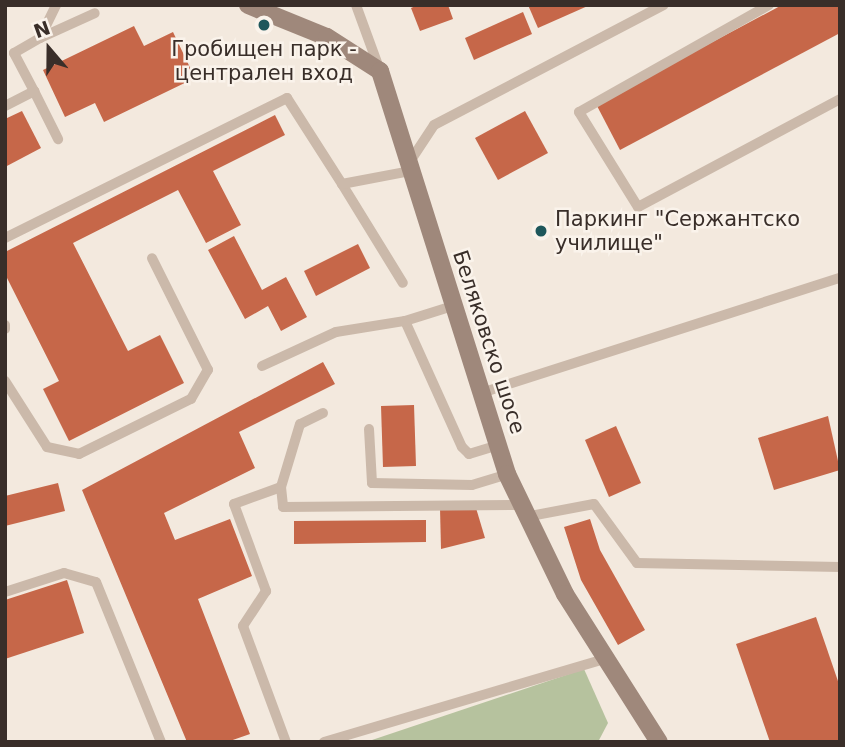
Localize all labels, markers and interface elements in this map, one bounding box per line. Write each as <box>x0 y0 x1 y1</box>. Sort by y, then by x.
north arrow <box>14 14 84 84</box>
text: N <box>31 16 53 42</box>
marker: Гробищен парк - централен вход <box>256 17 272 33</box>
place label: Гробищен парк - централен вход <box>171 36 357 86</box>
place label: Паркинг "Сержантско училище" <box>555 206 800 256</box>
marker: Паркинг "Сержантско училище" <box>533 223 549 239</box>
street label: Беляковско шосе <box>447 247 531 437</box>

